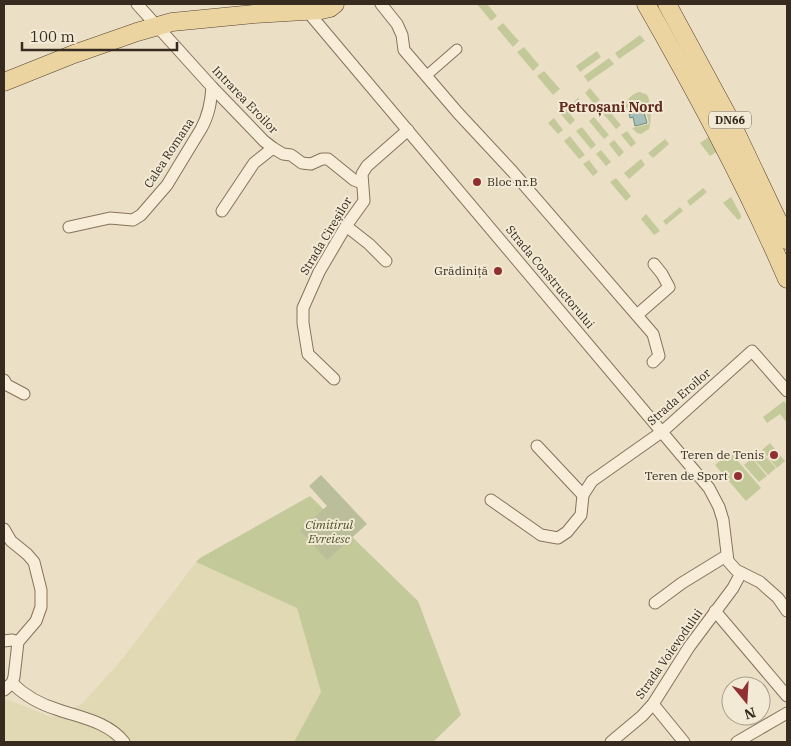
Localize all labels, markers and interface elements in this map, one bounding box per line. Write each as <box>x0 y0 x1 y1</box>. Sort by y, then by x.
scale bar <box>22 20 178 52</box>
text: 100 m <box>30 27 75 46</box>
street label: Intrarea Eroilor <box>209 63 282 137</box>
district label: Petroșani Nord <box>559 98 663 117</box>
road number: DN66 <box>709 112 751 128</box>
street label: Calea Romana <box>140 114 197 191</box>
place label: Bloc nr.B <box>487 174 538 189</box>
marker: Bloc nr.B <box>471 176 483 188</box>
street label: Strada Cireșilor <box>296 193 355 278</box>
street label: Strada Constructorului <box>503 222 598 331</box>
place label: Grădiniță <box>434 263 488 279</box>
marker: Grădiniță <box>492 265 504 277</box>
street label: Strada Eroilor <box>644 365 714 428</box>
place label: Teren de Tenis <box>681 447 764 462</box>
marker: Teren de Tenis <box>768 449 780 461</box>
place label: Teren de Sport <box>645 468 728 483</box>
marker: Teren de Sport <box>732 470 744 482</box>
park label: Cimitirul Evreiesc <box>305 517 353 546</box>
street label: Strada Voievodului <box>632 605 705 702</box>
north arrow <box>721 676 771 726</box>
text: N <box>742 703 758 724</box>

